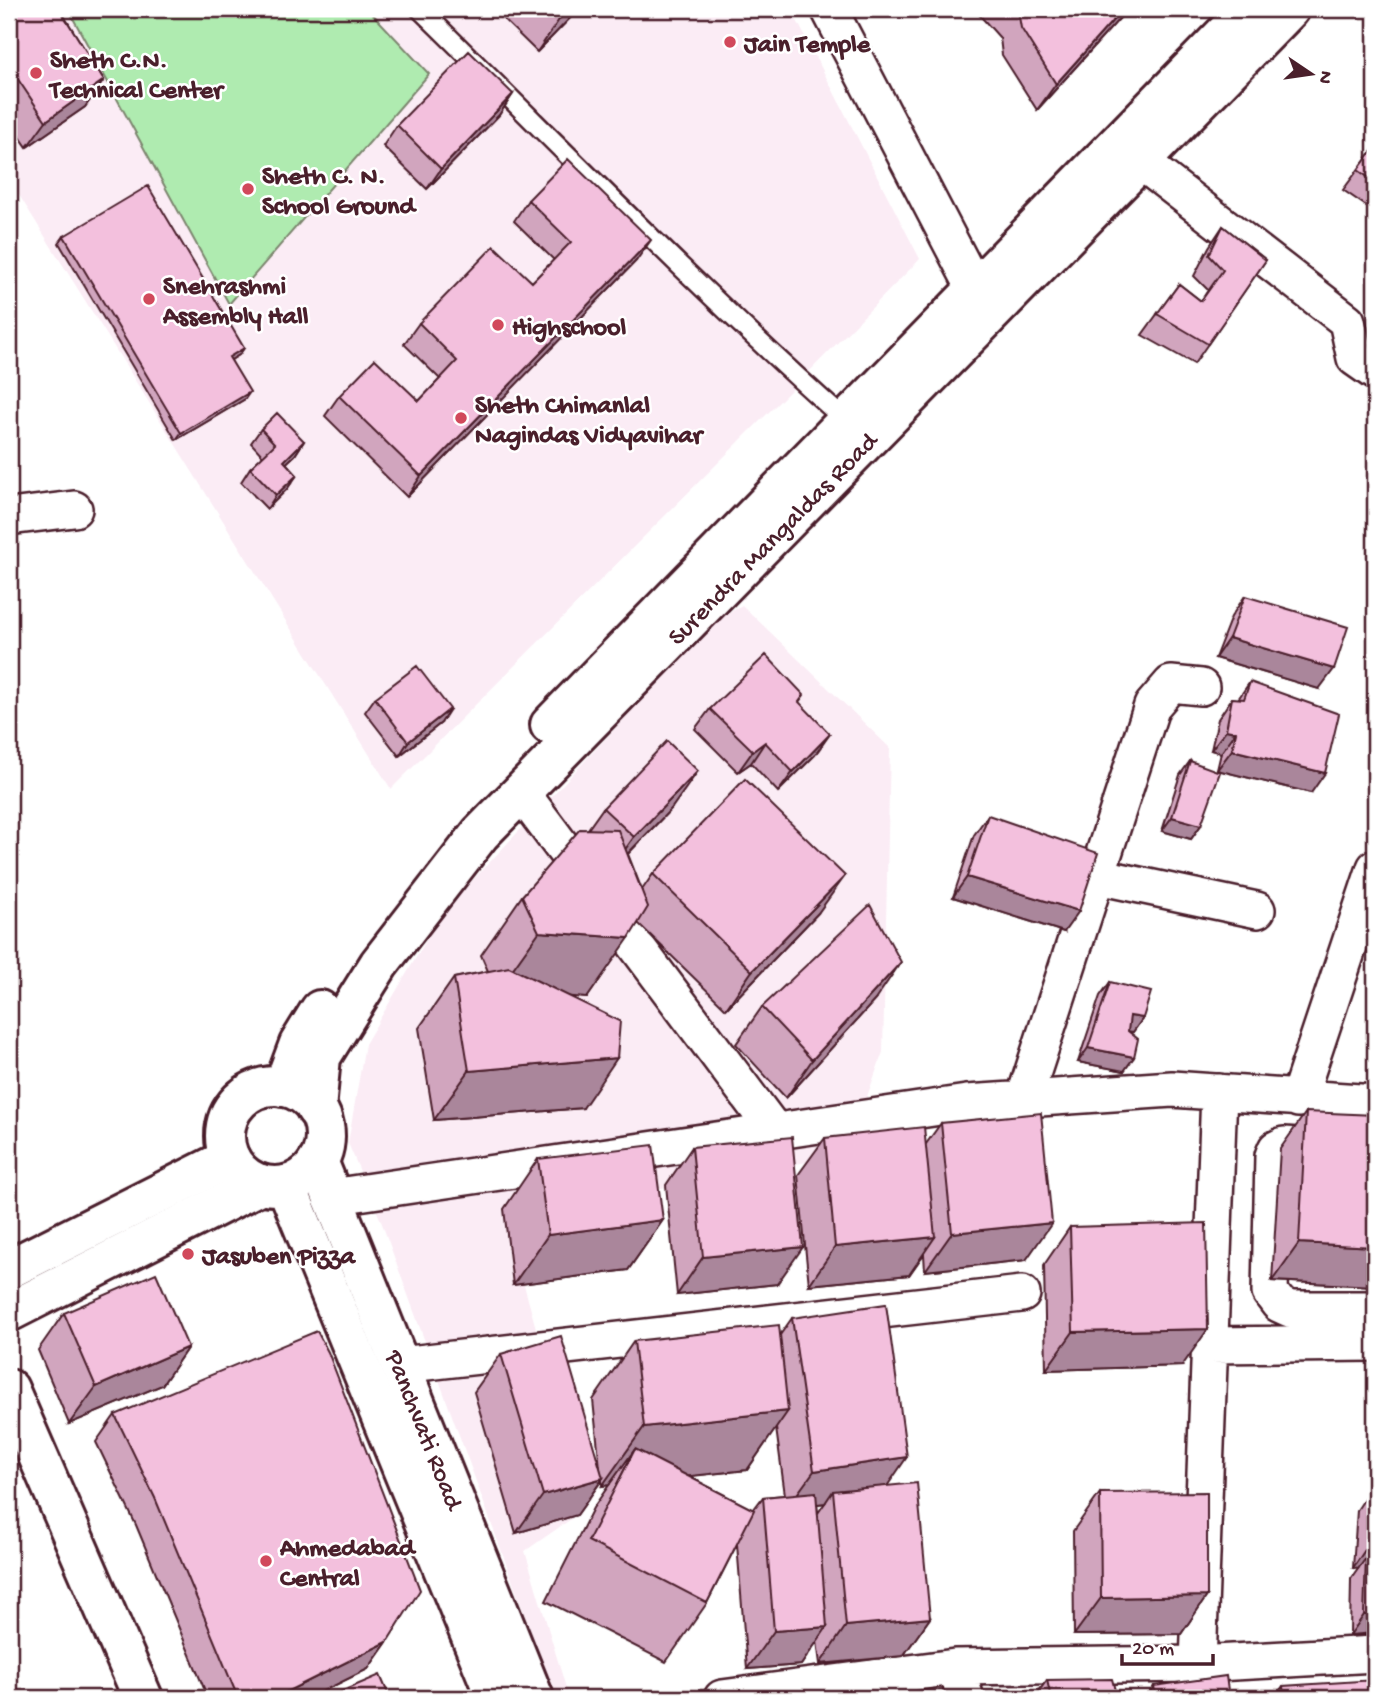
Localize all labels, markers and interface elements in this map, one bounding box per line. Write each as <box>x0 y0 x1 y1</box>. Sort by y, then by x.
place label: Jain Temple <box>743 31 872 62</box>
marker: Jain Temple <box>722 34 738 50</box>
north arrow <box>1276 38 1346 108</box>
place label: Sheth C.N. Technical Center <box>48 47 225 108</box>
marker: Sheth C.N. Technical Center <box>28 65 44 81</box>
text: N <box>1312 68 1337 86</box>
place label: Sheth C. N. School Ground <box>262 163 417 224</box>
marker: Sheth C. N. School Ground <box>240 181 256 197</box>
place label: Snehrashmi Assembly Hall <box>162 273 309 334</box>
marker: Snehrashmi Assembly Hall <box>141 291 157 307</box>
place label: Highschool <box>512 314 627 345</box>
marker: Highschool <box>490 317 506 333</box>
place label: Sheth Chimanlal Nagindas Vidyavihar <box>475 392 705 453</box>
marker: Sheth Chimanlal Nagindas Vidyavihar <box>453 410 469 426</box>
street label: Surendra Mangaldas Road <box>663 426 887 654</box>
place label: Jasuben Pizza <box>201 1243 357 1274</box>
marker: Jasuben Pizza <box>180 1246 196 1262</box>
street label: Panchvati Road <box>375 1346 468 1517</box>
place label: Ahmedabad Central <box>279 1535 417 1596</box>
marker: Ahmedabad Central <box>258 1553 274 1569</box>
scale bar <box>1122 1623 1212 1667</box>
text: 20 m <box>1132 1638 1174 1663</box>

